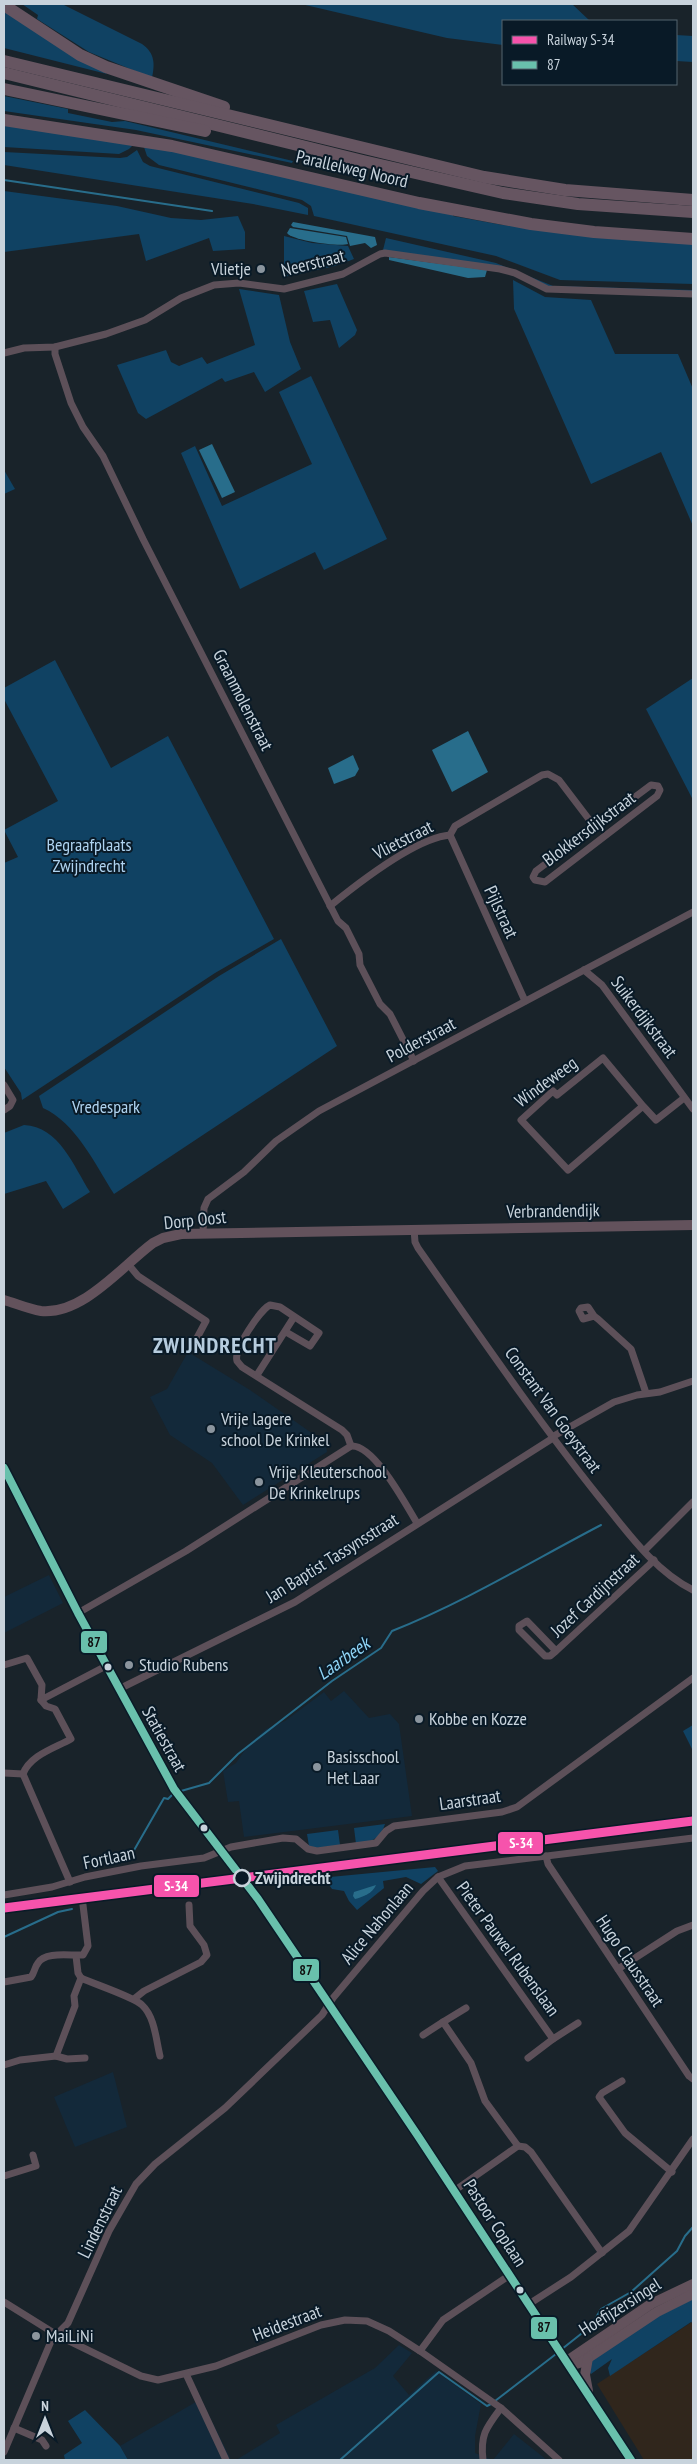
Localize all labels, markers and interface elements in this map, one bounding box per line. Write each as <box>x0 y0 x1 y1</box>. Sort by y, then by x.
legend <box>502 20 677 85</box>
text: Railway S-34 <box>547 30 615 49</box>
text: 87 <box>547 55 561 74</box>
street label: Parallelweg Noord <box>294 144 410 193</box>
street label: Neerstraat <box>279 244 347 281</box>
place label: Vlietje <box>210 257 251 280</box>
marker: Vlietje <box>255 263 267 275</box>
street label: Graanmolenstraat <box>208 645 279 754</box>
street label: Blokkersdijkstraat <box>538 786 640 871</box>
street label: Vlietstraat <box>368 815 437 865</box>
park label: Begraafplaats Zwijndrecht <box>47 833 131 877</box>
street label: Pijlstraat <box>479 882 524 942</box>
street label: Suikerdijkstraat <box>606 971 683 1062</box>
street label: Polderstraat <box>382 1012 459 1067</box>
street label: Windeweeg <box>510 1051 582 1112</box>
park label: Vredespark <box>71 1095 140 1118</box>
street label: Verbrandendijk <box>505 1198 600 1223</box>
street label: Dorp Oost <box>163 1205 227 1234</box>
district label: ZWIJNDRECHT <box>153 1331 277 1359</box>
street label: Constant Van Goeystraat <box>500 1342 607 1477</box>
place label: Vrije lagere school De Krinkel <box>220 1407 330 1451</box>
marker: Vrije lagere school De Krinkel <box>205 1423 217 1435</box>
place label: Vrije Kleuterschool De Krinkelrups <box>268 1460 387 1504</box>
marker: Vrije Kleuterschool De Krinkelrups <box>253 1476 265 1488</box>
street label: Jan Baptist Tassynsstraat <box>260 1508 402 1608</box>
street label: Jozef Cardijnstraat <box>545 1548 644 1642</box>
line badge: 87 <box>80 1630 108 1654</box>
water label: Laarbeek <box>312 1630 376 1685</box>
text: 87 <box>87 1633 101 1651</box>
place label: Studio Rubens <box>139 1653 228 1676</box>
marker: Studio Rubens <box>123 1659 135 1671</box>
unlabelled marker <box>103 1662 113 1672</box>
street label: Statiestraat <box>137 1702 192 1776</box>
place label: Kobbe en Kozze <box>429 1707 527 1730</box>
marker: Kobbe en Kozze <box>413 1713 425 1725</box>
place label: Basisschool Het Laar <box>327 1745 400 1789</box>
marker: Basisschool Het Laar <box>311 1761 323 1773</box>
street label: Laarstraat <box>438 1784 502 1815</box>
unlabelled marker <box>199 1823 209 1833</box>
line badge: S-34 <box>497 1831 544 1855</box>
text: S-34 <box>509 1834 533 1852</box>
street label: Fortlaan <box>81 1841 137 1874</box>
place label: Zwijndrecht <box>255 1866 331 1889</box>
marker: Zwijndrecht <box>233 1869 251 1887</box>
line badge: S-34 <box>153 1874 200 1898</box>
text: S-34 <box>164 1877 188 1895</box>
street label: Alice Nahonlaan <box>335 1877 418 1969</box>
street label: Pieter Pauwel Rubenslaan <box>452 1877 565 2021</box>
street label: Hugo Clausstraat <box>591 1910 670 2011</box>
line badge: 87 <box>292 1958 320 1982</box>
text: 87 <box>299 1961 313 1979</box>
street label: Pastoor Coplaan <box>459 2175 532 2271</box>
street label: Lindenstraat <box>72 2182 127 2262</box>
street label: Hoefijzersingel <box>574 2272 666 2341</box>
unlabelled marker <box>515 2285 525 2295</box>
street label: Heidestraat <box>249 2299 324 2346</box>
line badge: 87 <box>530 2316 558 2340</box>
text: 87 <box>537 2318 551 2336</box>
place label: MaiLiNi <box>46 2324 94 2347</box>
marker: MaiLiNi <box>30 2330 42 2342</box>
north arrow <box>20 2394 70 2444</box>
text: N <box>41 2397 49 2415</box>

